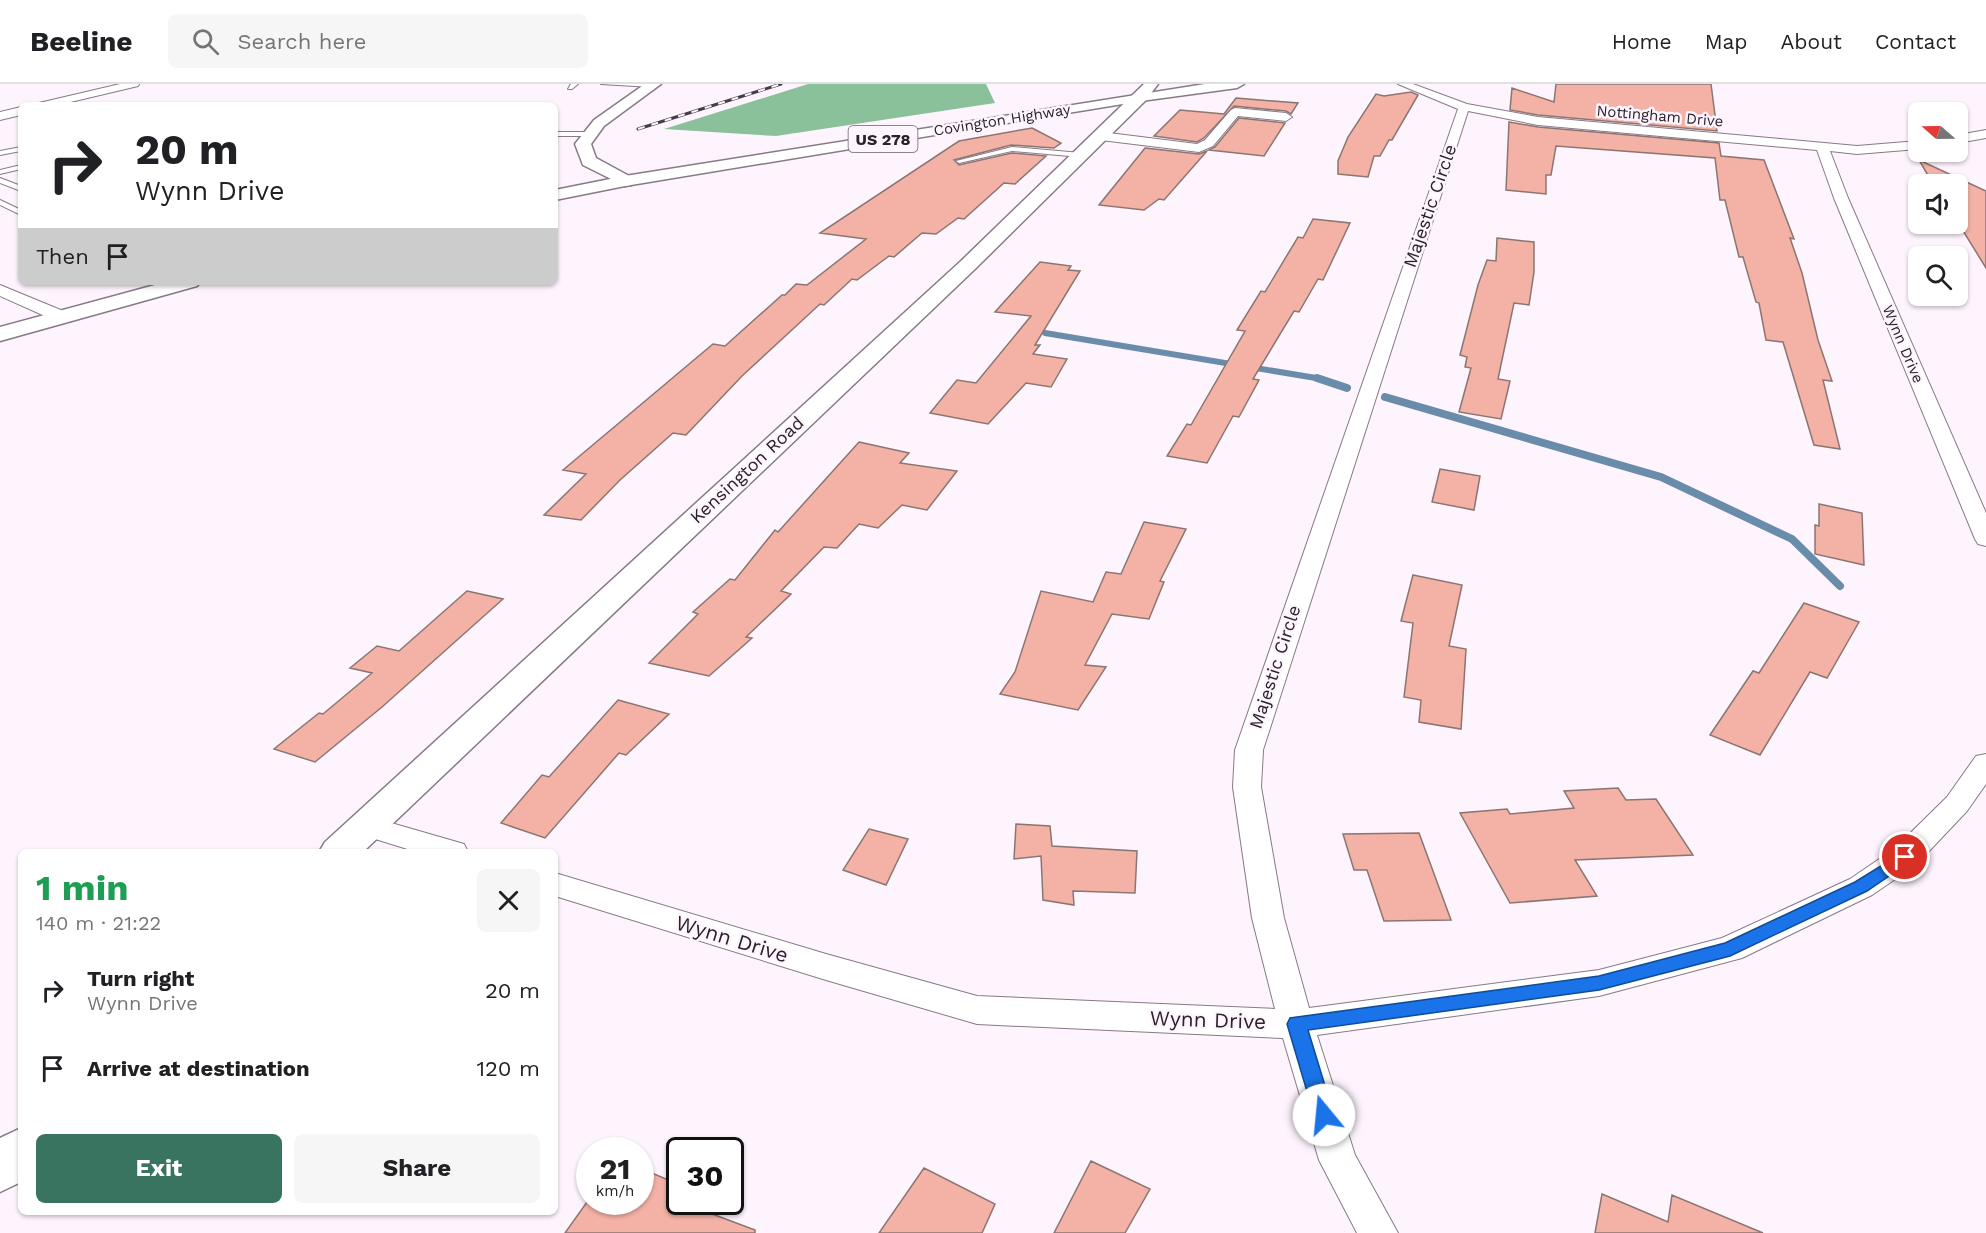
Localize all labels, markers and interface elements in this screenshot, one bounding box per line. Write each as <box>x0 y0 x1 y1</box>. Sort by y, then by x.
search box <box>168 14 588 68</box>
text: Beeline <box>30 25 132 58</box>
icon: search <box>189 25 222 58</box>
text: Search here <box>237 29 366 54</box>
text: Home <box>1612 29 1672 54</box>
text: Map <box>1705 29 1748 54</box>
text: About <box>1781 29 1842 54</box>
text: Contact <box>1875 29 1956 54</box>
street label: Covington Highway <box>932 100 1072 140</box>
street label: Nottingham Drive <box>1596 101 1724 131</box>
north arrow <box>1908 102 1968 162</box>
map controls <box>1908 102 1968 306</box>
text: 20 m <box>135 125 239 174</box>
icon: right <box>36 126 114 204</box>
road number: US 278 <box>848 126 918 152</box>
street label: Majestic Circle <box>1399 142 1460 270</box>
button: sound <box>1908 174 1968 234</box>
text: Wynn Drive <box>135 175 285 207</box>
icon: arrive <box>101 240 134 273</box>
text: Then <box>36 244 89 269</box>
button: search <box>1908 246 1968 306</box>
street label: Wynn Drive <box>1878 302 1928 386</box>
street label: Kensington Road <box>686 412 808 527</box>
street label: Majestic Circle <box>1245 602 1304 731</box>
pin <box>1879 831 1930 882</box>
icon: arrive <box>1888 840 1921 873</box>
text: 1 min <box>36 867 128 909</box>
button: close <box>477 869 540 932</box>
street label: Wynn Drive <box>673 910 791 967</box>
text: 140 m · 21:22 <box>36 911 161 935</box>
text: Turn right <box>87 966 194 991</box>
icon: right <box>36 974 69 1007</box>
text: 20 m <box>485 978 540 1003</box>
text: Wynn Drive <box>87 991 198 1015</box>
street label: Wynn Drive <box>1149 1005 1267 1034</box>
icon: arrive <box>36 1052 69 1085</box>
text: Arrive at destination <box>87 1056 310 1081</box>
text: 120 m <box>476 1056 540 1081</box>
position arrow <box>1292 1083 1356 1147</box>
button: Exit <box>36 1134 282 1203</box>
button: Share <box>294 1134 540 1203</box>
speed limit sign: 30 <box>666 1137 744 1215</box>
text: 21 <box>600 1151 630 1186</box>
text: km/h <box>596 1182 634 1200</box>

